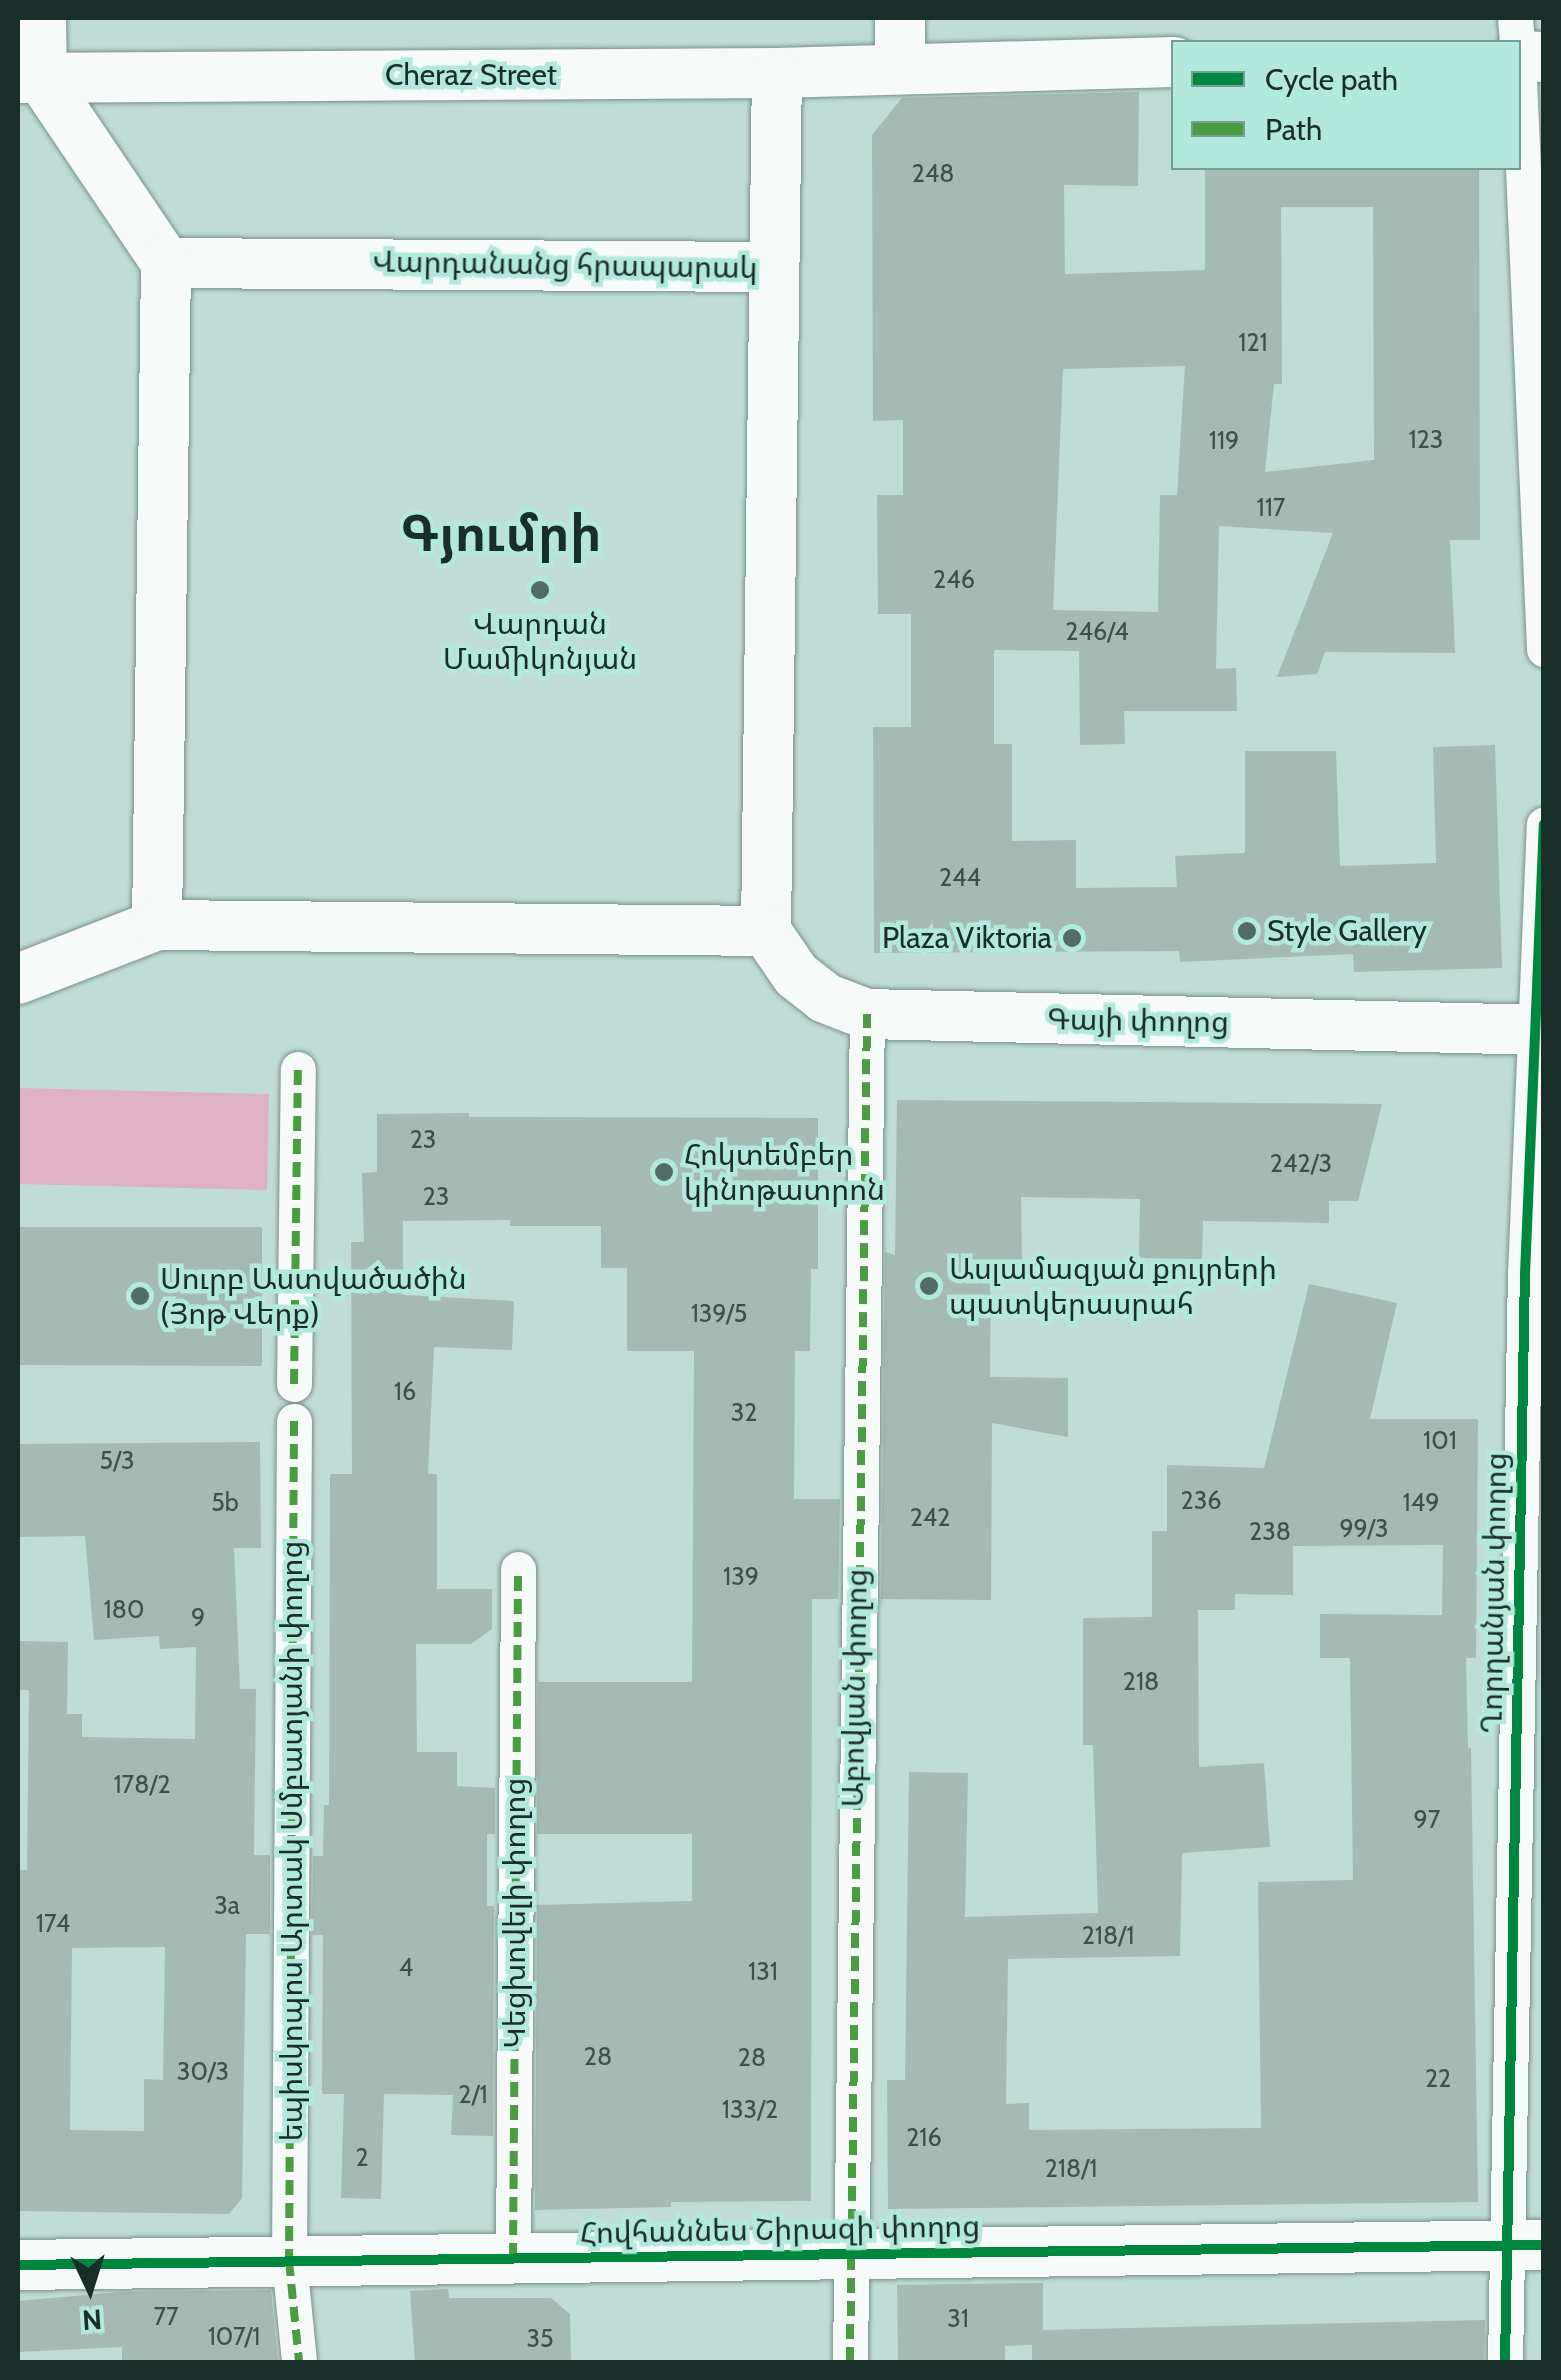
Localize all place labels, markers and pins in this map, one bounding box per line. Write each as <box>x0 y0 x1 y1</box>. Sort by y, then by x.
marker: Վարդան Մամիկոնյան <box>529 579 551 601</box>
place label: Վարդան Մամիկոնյան <box>443 606 637 676</box>
place label: Style Gallery <box>1267 913 1427 949</box>
place label: Plaza Viktoria <box>882 920 1052 956</box>
marker: Style Gallery <box>1236 920 1258 942</box>
marker: Plaza Viktoria <box>1061 927 1083 949</box>
place label: Հոկտեմբեր կինոթատրոն <box>684 1137 885 1208</box>
marker: Հոկտեմբեր կինոթատրոն <box>653 1161 675 1183</box>
place label: Ասլամազյան քույրերի պատկերասրահ <box>949 1251 1277 1322</box>
place label: Սուրբ Աստվածածին (Յոթ Վերք) <box>160 1261 467 1332</box>
marker: Ասլամազյան քույրերի պատկերասրահ <box>918 1275 940 1297</box>
marker: Սուրբ Աստվածածին (Յոթ Վերք) <box>129 1285 151 1307</box>

